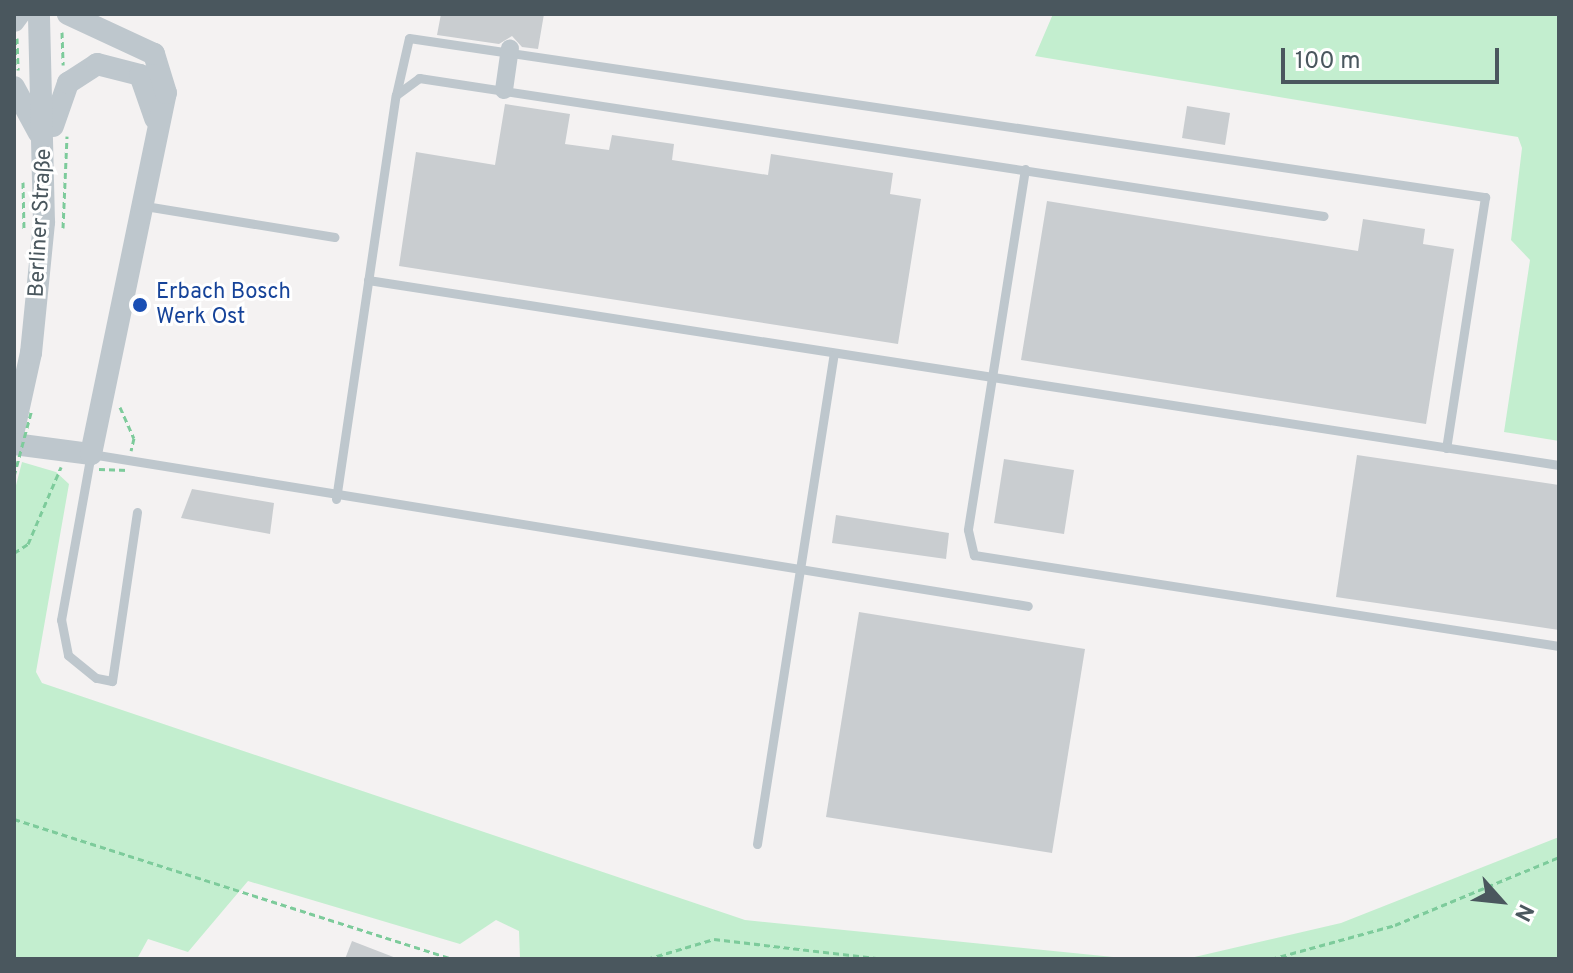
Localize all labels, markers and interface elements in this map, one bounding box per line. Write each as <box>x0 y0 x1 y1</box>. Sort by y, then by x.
scale bar <box>1285 32 1503 82</box>
text: 100 m <box>1295 47 1361 77</box>
street label: Berliner Straße <box>24 148 58 298</box>
place label: Erbach Bosch Werk Ost <box>156 279 291 330</box>
marker: Erbach Bosch Werk Ost <box>131 296 149 314</box>
north arrow <box>1461 861 1541 941</box>
text: N <box>1507 899 1538 925</box>

